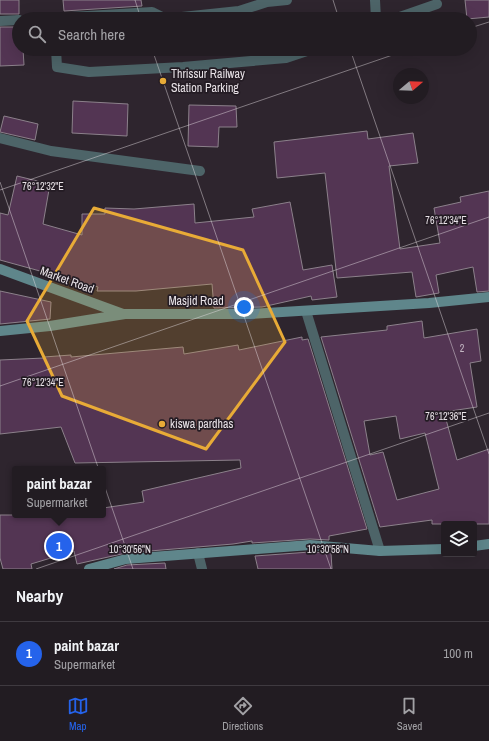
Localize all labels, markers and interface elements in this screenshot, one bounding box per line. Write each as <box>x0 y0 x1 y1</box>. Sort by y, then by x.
search box <box>12 12 477 56</box>
icon: search <box>26 23 48 45</box>
text: Search here <box>58 24 125 45</box>
place label: Thrissur Railway Station Parking <box>171 66 245 96</box>
north arrow <box>393 68 429 104</box>
marker: Thrissur Railway Station Parking <box>158 76 168 86</box>
text: 76°12'32"E <box>22 180 64 193</box>
text: 76°12'34"E <box>425 214 467 227</box>
street label: Market Road <box>38 263 96 297</box>
street label: Masjid Road <box>168 293 224 309</box>
your location <box>234 297 254 317</box>
house number: 2 <box>460 342 465 355</box>
text: 76°12'34"E <box>22 376 64 389</box>
text: 76°12'36"E <box>425 410 467 423</box>
place label: kiswa pardhas <box>170 416 234 432</box>
marker: kiswa pardhas <box>157 419 167 429</box>
popup <box>12 466 106 518</box>
text: paint bazar <box>27 473 91 494</box>
text: Supermarket <box>27 494 88 511</box>
map controls <box>441 521 477 557</box>
button: layers <box>441 521 477 557</box>
pin: 1 <box>46 531 72 561</box>
text: 10°30'56"N <box>109 543 151 556</box>
text: 10°30'58"N <box>307 543 349 556</box>
text: Nearby <box>16 584 63 607</box>
text: paint bazar <box>54 635 119 656</box>
text: 1 <box>26 645 32 662</box>
text: 100 m <box>443 645 473 662</box>
text: Supermarket <box>54 656 115 673</box>
tab: Map <box>67 695 89 733</box>
tab: Directions <box>222 695 263 733</box>
tab: Saved <box>397 695 422 733</box>

